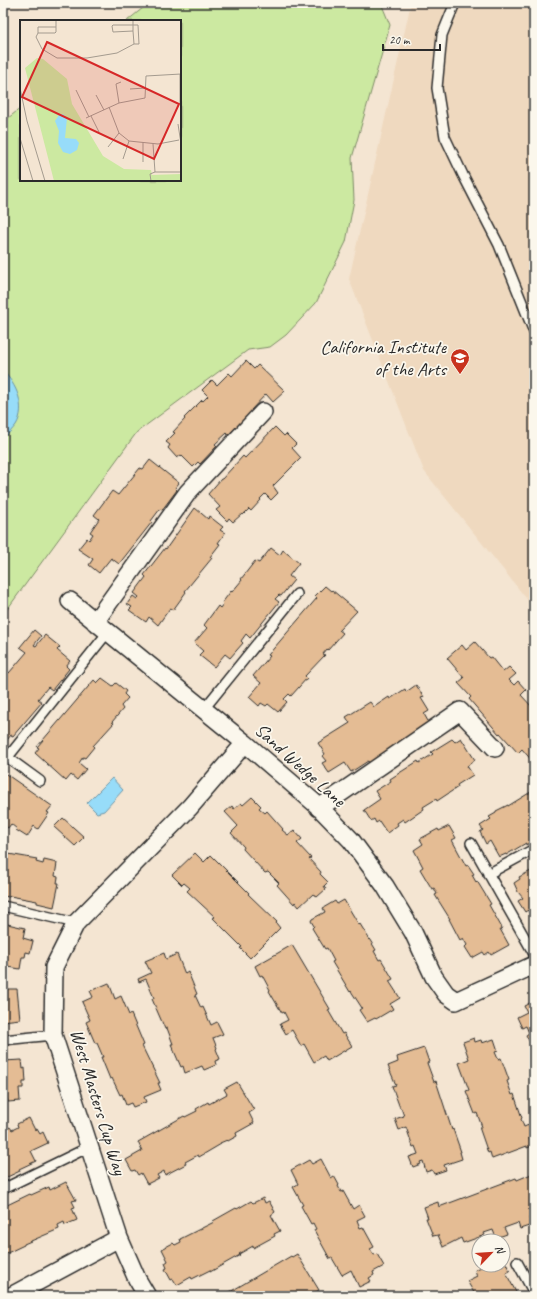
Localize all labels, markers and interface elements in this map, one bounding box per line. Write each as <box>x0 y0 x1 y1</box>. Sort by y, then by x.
inset map <box>20 20 181 181</box>
scale bar <box>383 26 440 52</box>
text: 20 m <box>389 32 411 48</box>
place label: California Institute of the Arts <box>320 335 448 381</box>
school or university icon: California Institute of the Arts <box>449 347 471 375</box>
street label: Sand Wedge Lane <box>250 718 352 813</box>
street label: West Masters Cup Way <box>64 1026 132 1179</box>
north arrow <box>471 1233 511 1273</box>
text: N <box>492 1243 509 1257</box>

